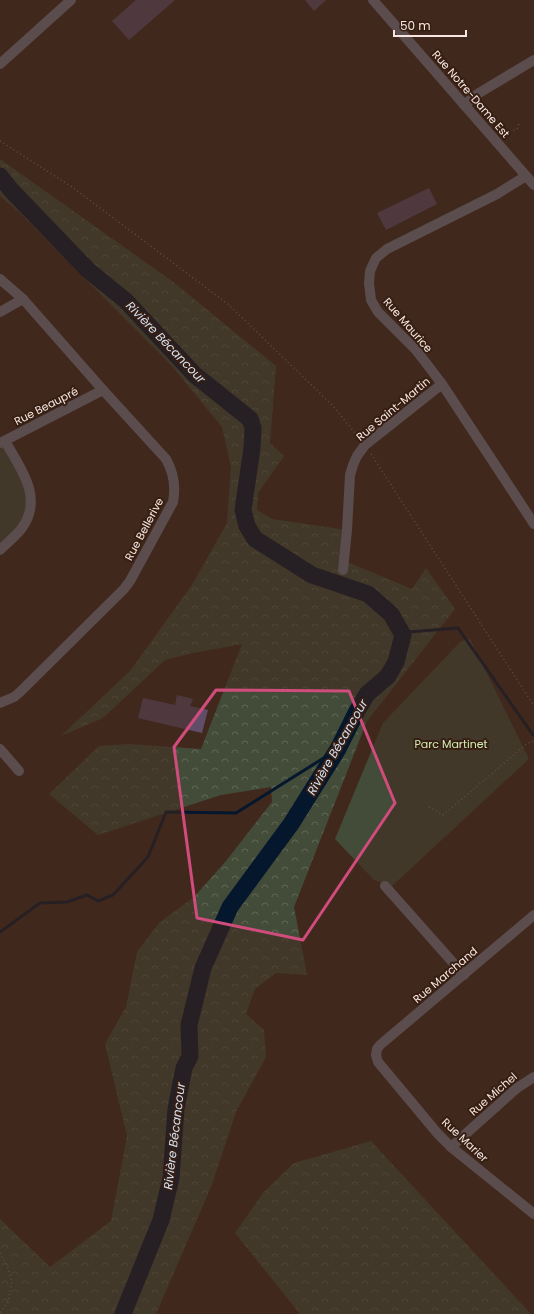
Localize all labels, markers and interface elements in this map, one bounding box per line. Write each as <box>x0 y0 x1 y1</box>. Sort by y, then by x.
scale bar <box>394 12 466 38</box>
text: 50 m <box>400 17 431 34</box>
street label: Rue Notre-Dame Est <box>429 47 513 141</box>
street label: Rue Maurice <box>380 294 436 356</box>
water label: Rivière Bécancour <box>122 297 210 387</box>
street label: Rue Saint-Martin <box>353 373 433 445</box>
street label: Rue Beaupré <box>11 383 81 429</box>
street label: Rue Bellerive <box>121 495 167 563</box>
water label: Rivière Bécancour <box>303 696 372 798</box>
park label: Parc Martinet <box>414 736 488 752</box>
street label: Rue Marchand <box>409 943 481 1007</box>
street label: Rue Michel <box>466 1069 520 1119</box>
water label: Rivière Bécancour <box>159 1081 189 1191</box>
street label: Rue Marier <box>438 1114 492 1166</box>

